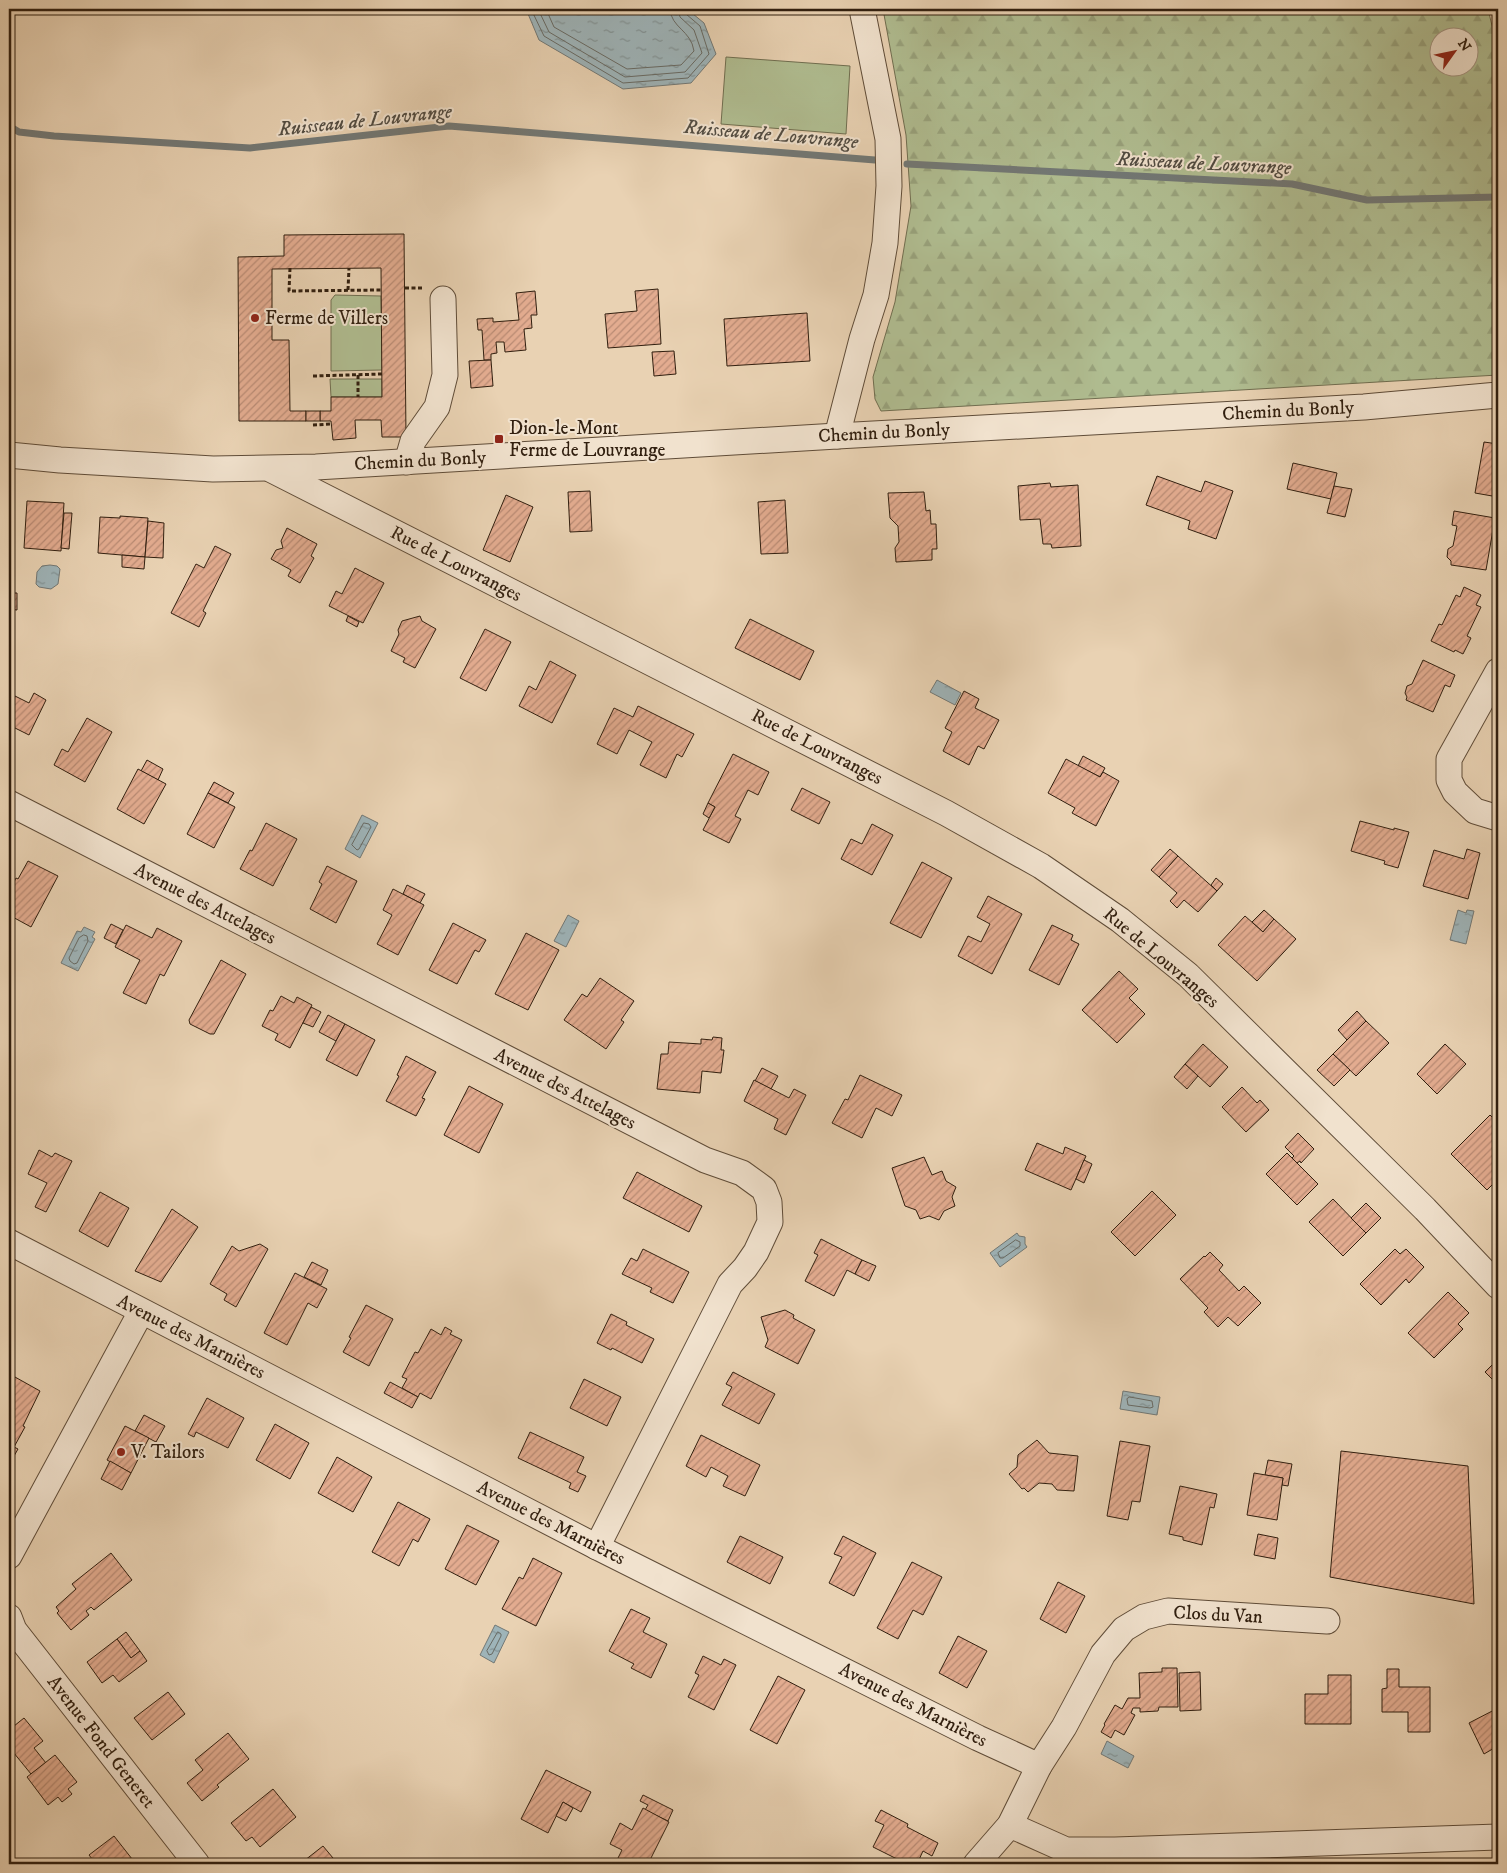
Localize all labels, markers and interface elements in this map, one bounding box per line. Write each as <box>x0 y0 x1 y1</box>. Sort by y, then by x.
north arrow <box>1430 28 1480 78</box>
text: N <box>1453 36 1475 56</box>
water label: Ruisseau de Louvrange <box>276 99 454 143</box>
water label: Ruisseau de Louvrange <box>682 115 860 155</box>
water label: Ruisseau de Louvrange <box>1115 147 1293 181</box>
place label: Ferme de Villers <box>265 307 388 330</box>
marker: Ferme de Villers <box>249 312 261 324</box>
street label: Chemin du Bonly <box>1221 396 1355 426</box>
place label: Dion-le-Mont Ferme de Louvrange <box>509 417 665 462</box>
street label: Chemin du Bonly <box>817 418 951 448</box>
marker: Dion-le-Mont Ferme de Louvrange <box>493 433 505 445</box>
street label: Chemin du Bonly <box>353 446 487 476</box>
street label: Rue de Louvranges <box>387 521 525 607</box>
street label: Rue de Louvranges <box>748 704 886 790</box>
street label: Avenue des Attelages <box>130 858 280 950</box>
street label: Rue de Louvranges <box>1098 903 1224 1013</box>
street label: Avenue des Attelages <box>490 1043 640 1135</box>
street label: Avenue des Marnières <box>113 1290 269 1384</box>
place label: V. Tailors <box>130 1441 205 1464</box>
marker: V. Tailors <box>115 1446 127 1458</box>
street label: Avenue des Marnières <box>473 1476 629 1570</box>
street label: Clos du Van <box>1173 1601 1263 1629</box>
street label: Avenue des Marnières <box>835 1658 991 1752</box>
street label: Avenue Fond Generet <box>42 1671 160 1813</box>

